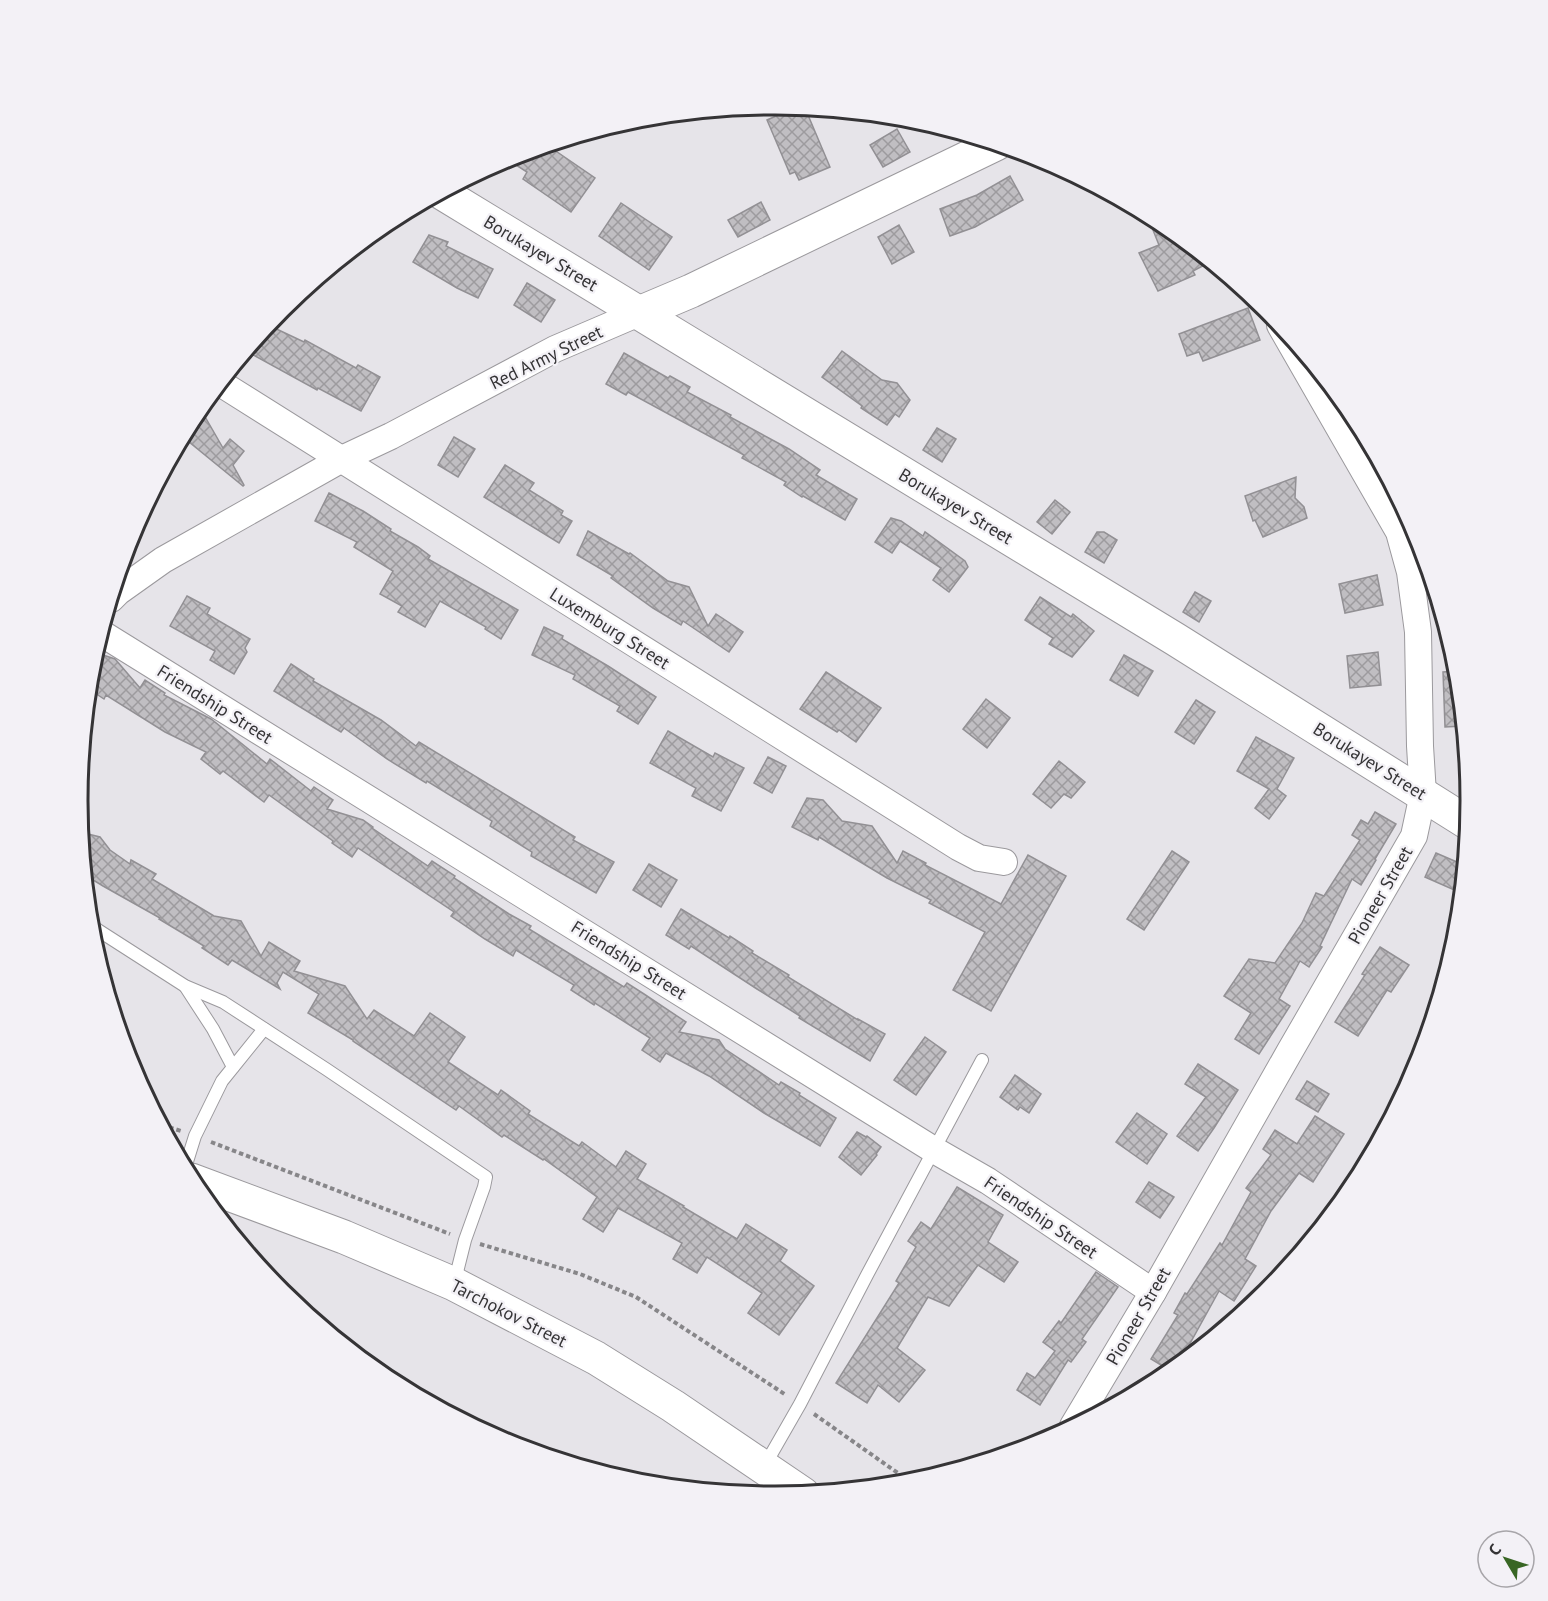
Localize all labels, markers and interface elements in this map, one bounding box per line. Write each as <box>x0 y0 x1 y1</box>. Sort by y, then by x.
street label: Borukayev Street <box>480 210 602 296</box>
street label: Red Army Street <box>486 320 606 394</box>
street label: Borukayev Street <box>895 463 1017 549</box>
street label: Luxemburg Street <box>546 582 674 674</box>
street label: Friendship Street <box>153 659 277 749</box>
street label: Borukayev Street <box>1309 717 1431 805</box>
street label: Pioneer Street <box>1343 842 1417 948</box>
street label: Friendship Street <box>567 915 691 1005</box>
street label: Friendship Street <box>980 1171 1102 1263</box>
street label: Pioneer Street <box>1101 1263 1175 1369</box>
street label: Tarchokov Street <box>447 1274 571 1352</box>
north arrow <box>1476 1529 1536 1589</box>
text: С <box>1484 1540 1505 1559</box>

